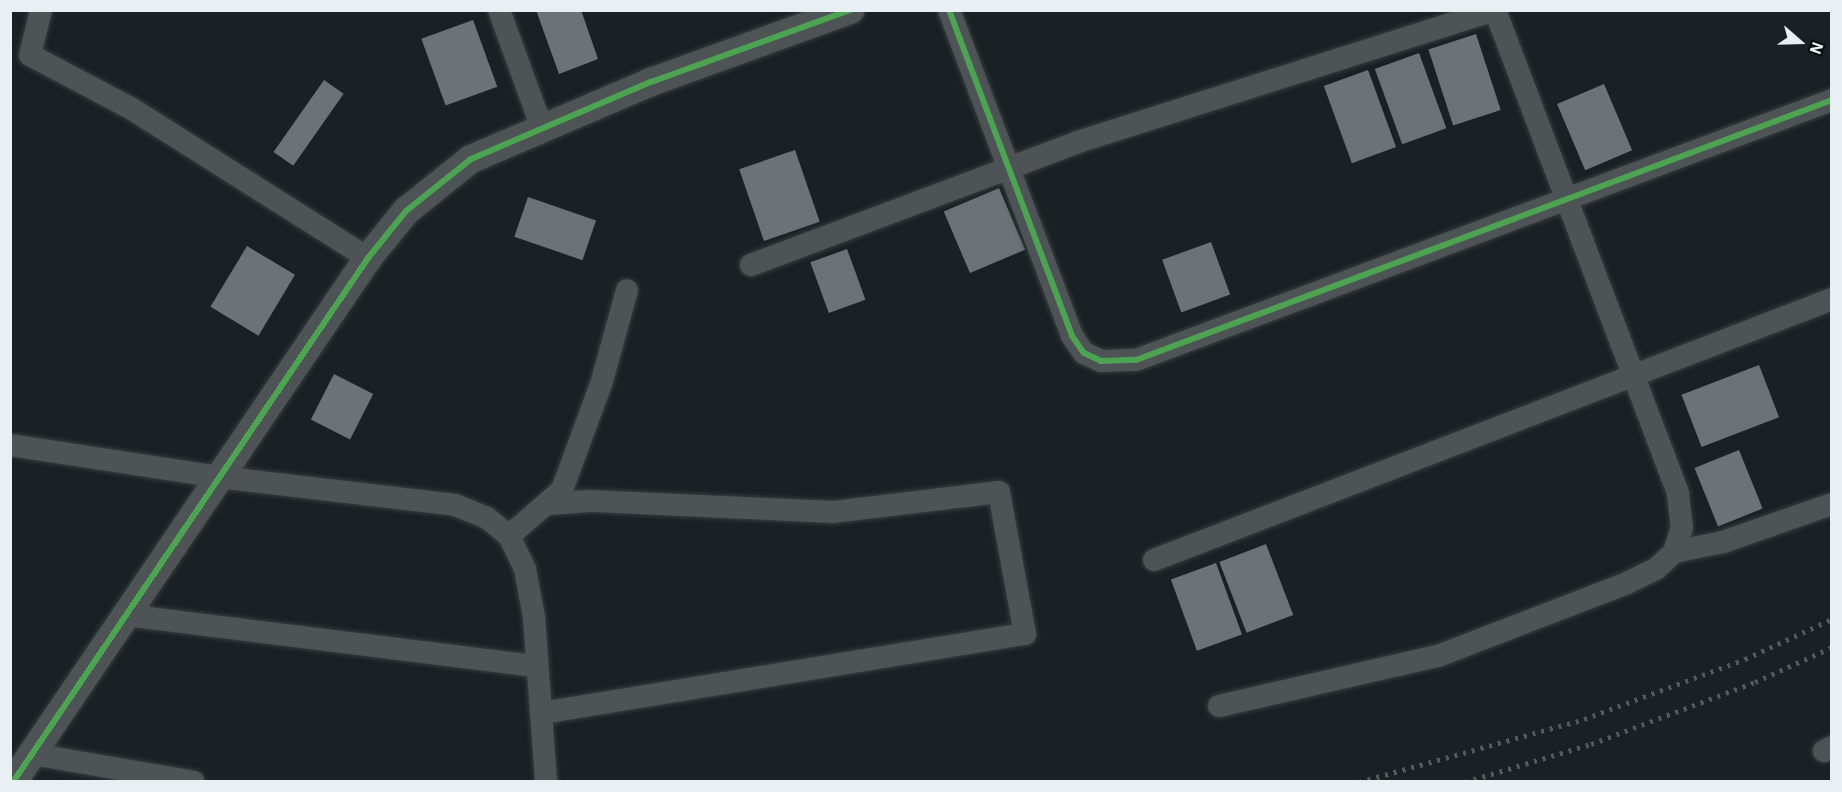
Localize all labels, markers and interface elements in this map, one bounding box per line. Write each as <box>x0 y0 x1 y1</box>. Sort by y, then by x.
north arrow <box>1770 12 1830 72</box>
text: N <box>1806 39 1828 57</box>

